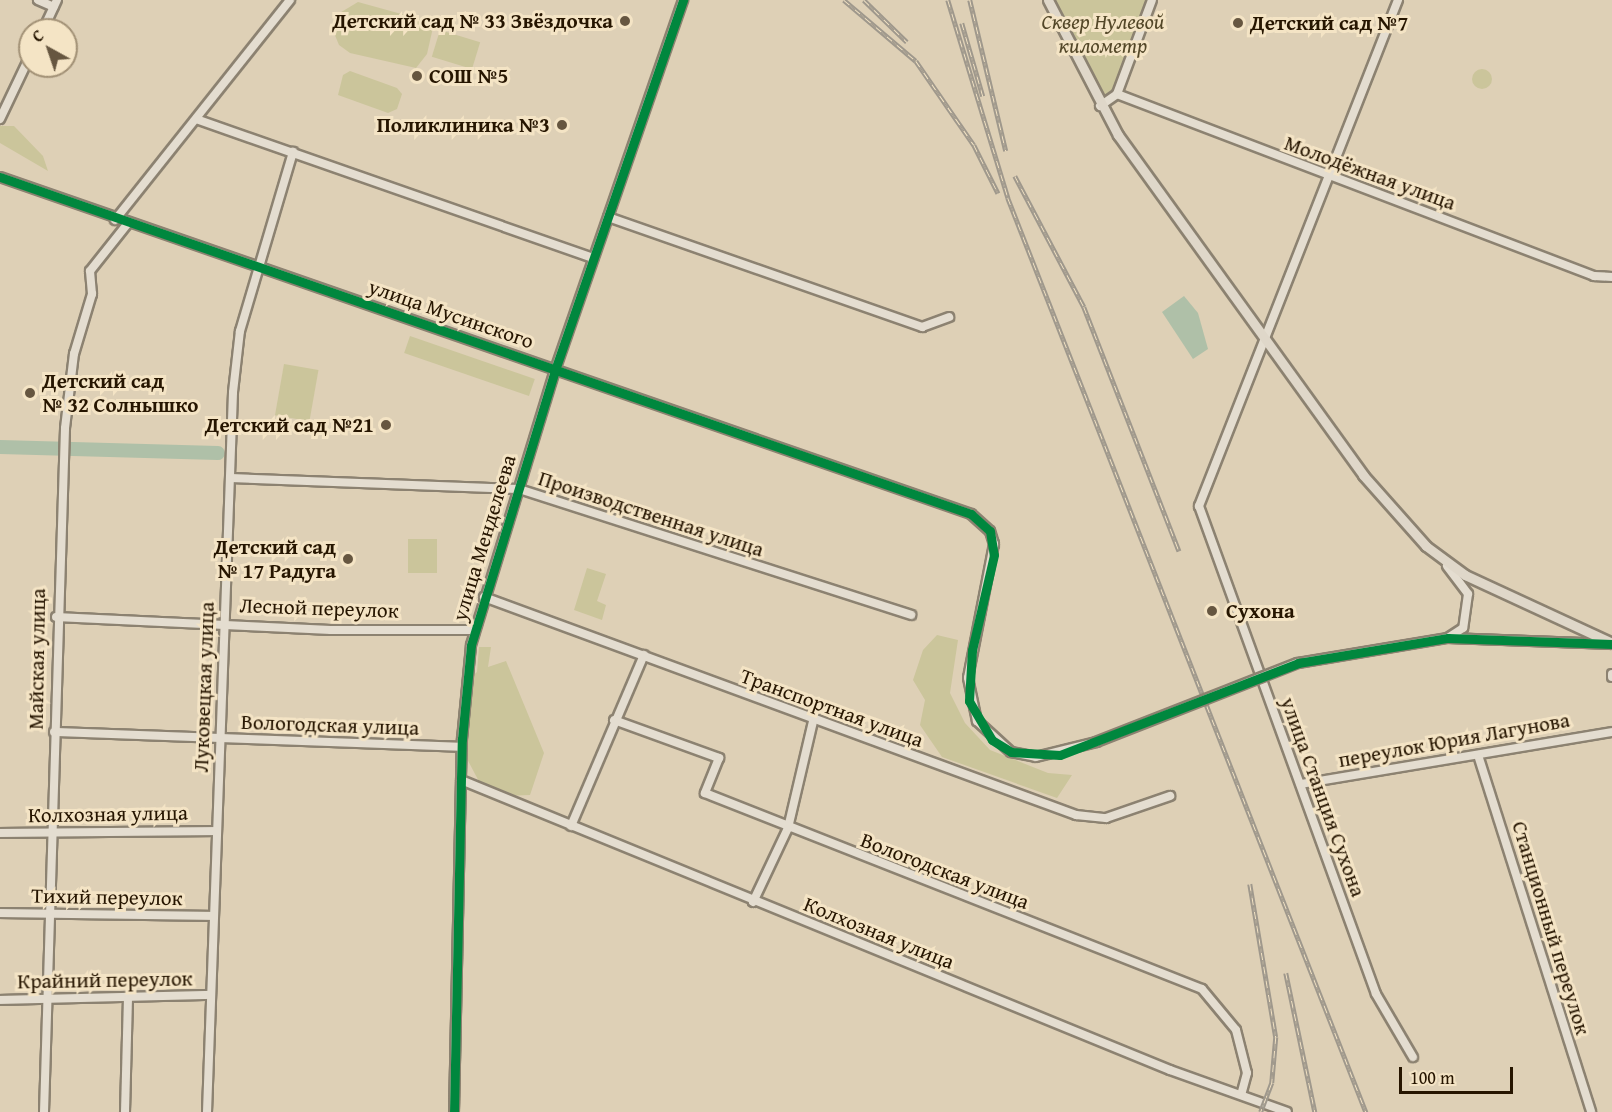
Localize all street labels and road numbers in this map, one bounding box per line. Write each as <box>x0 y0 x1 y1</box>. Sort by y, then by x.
street label: Молодёжная улица <box>1281 130 1459 216</box>
street label: улица Мусинского <box>365 274 537 354</box>
street label: улица Менделеева <box>447 452 521 624</box>
street label: Производственная улица <box>535 466 767 562</box>
street label: Майская улица <box>23 588 51 730</box>
street label: Лесной переулок <box>239 593 399 623</box>
street label: Луковецкая улица <box>188 601 220 773</box>
street label: Транспортная улица <box>737 663 927 753</box>
street label: улица Станция Сухона <box>1275 694 1371 900</box>
street label: переулок Юрия Лагунова <box>1336 707 1572 773</box>
street label: Вологодская улица <box>241 709 419 741</box>
street label: Колхозная улица <box>28 800 188 828</box>
street label: Станционный переулок <box>1507 818 1595 1038</box>
street label: Вологодская улица <box>857 827 1033 915</box>
street label: Тихий переулок <box>31 883 183 911</box>
street label: Колхозная улица <box>800 891 958 975</box>
street label: Крайний переулок <box>17 966 193 994</box>

